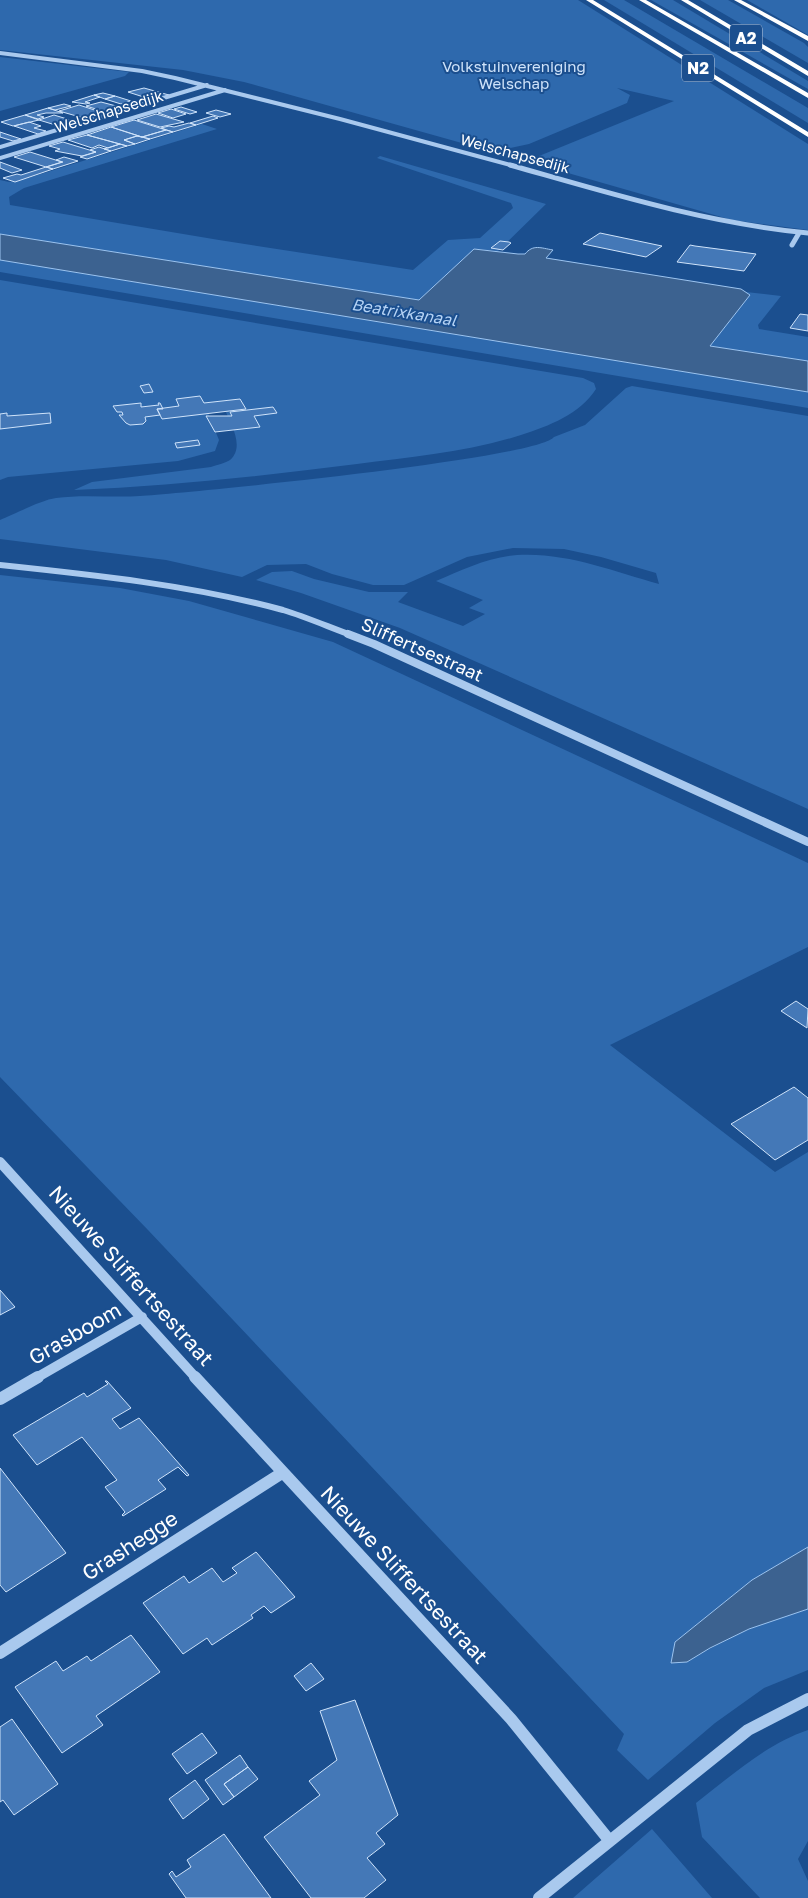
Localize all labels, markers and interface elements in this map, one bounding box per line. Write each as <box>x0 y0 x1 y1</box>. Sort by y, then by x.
road number: A2 <box>730 24 762 52</box>
road number: N2 <box>682 54 714 82</box>
park label: Volkstuinvereniging Welschap <box>442 57 586 92</box>
street label: Welschapsedijk <box>52 86 166 136</box>
street label: Welschapsedijk <box>458 130 573 176</box>
water label: Beatrixkanaal <box>350 294 459 330</box>
street label: Sliffertsestraat <box>358 612 487 686</box>
street label: Nieuwe Sliffertsestraat <box>44 1180 220 1371</box>
street label: Grasboom <box>24 1296 125 1370</box>
street label: Nieuwe Sliffertsestraat <box>316 1480 494 1669</box>
street label: Grashegge <box>77 1505 182 1586</box>

